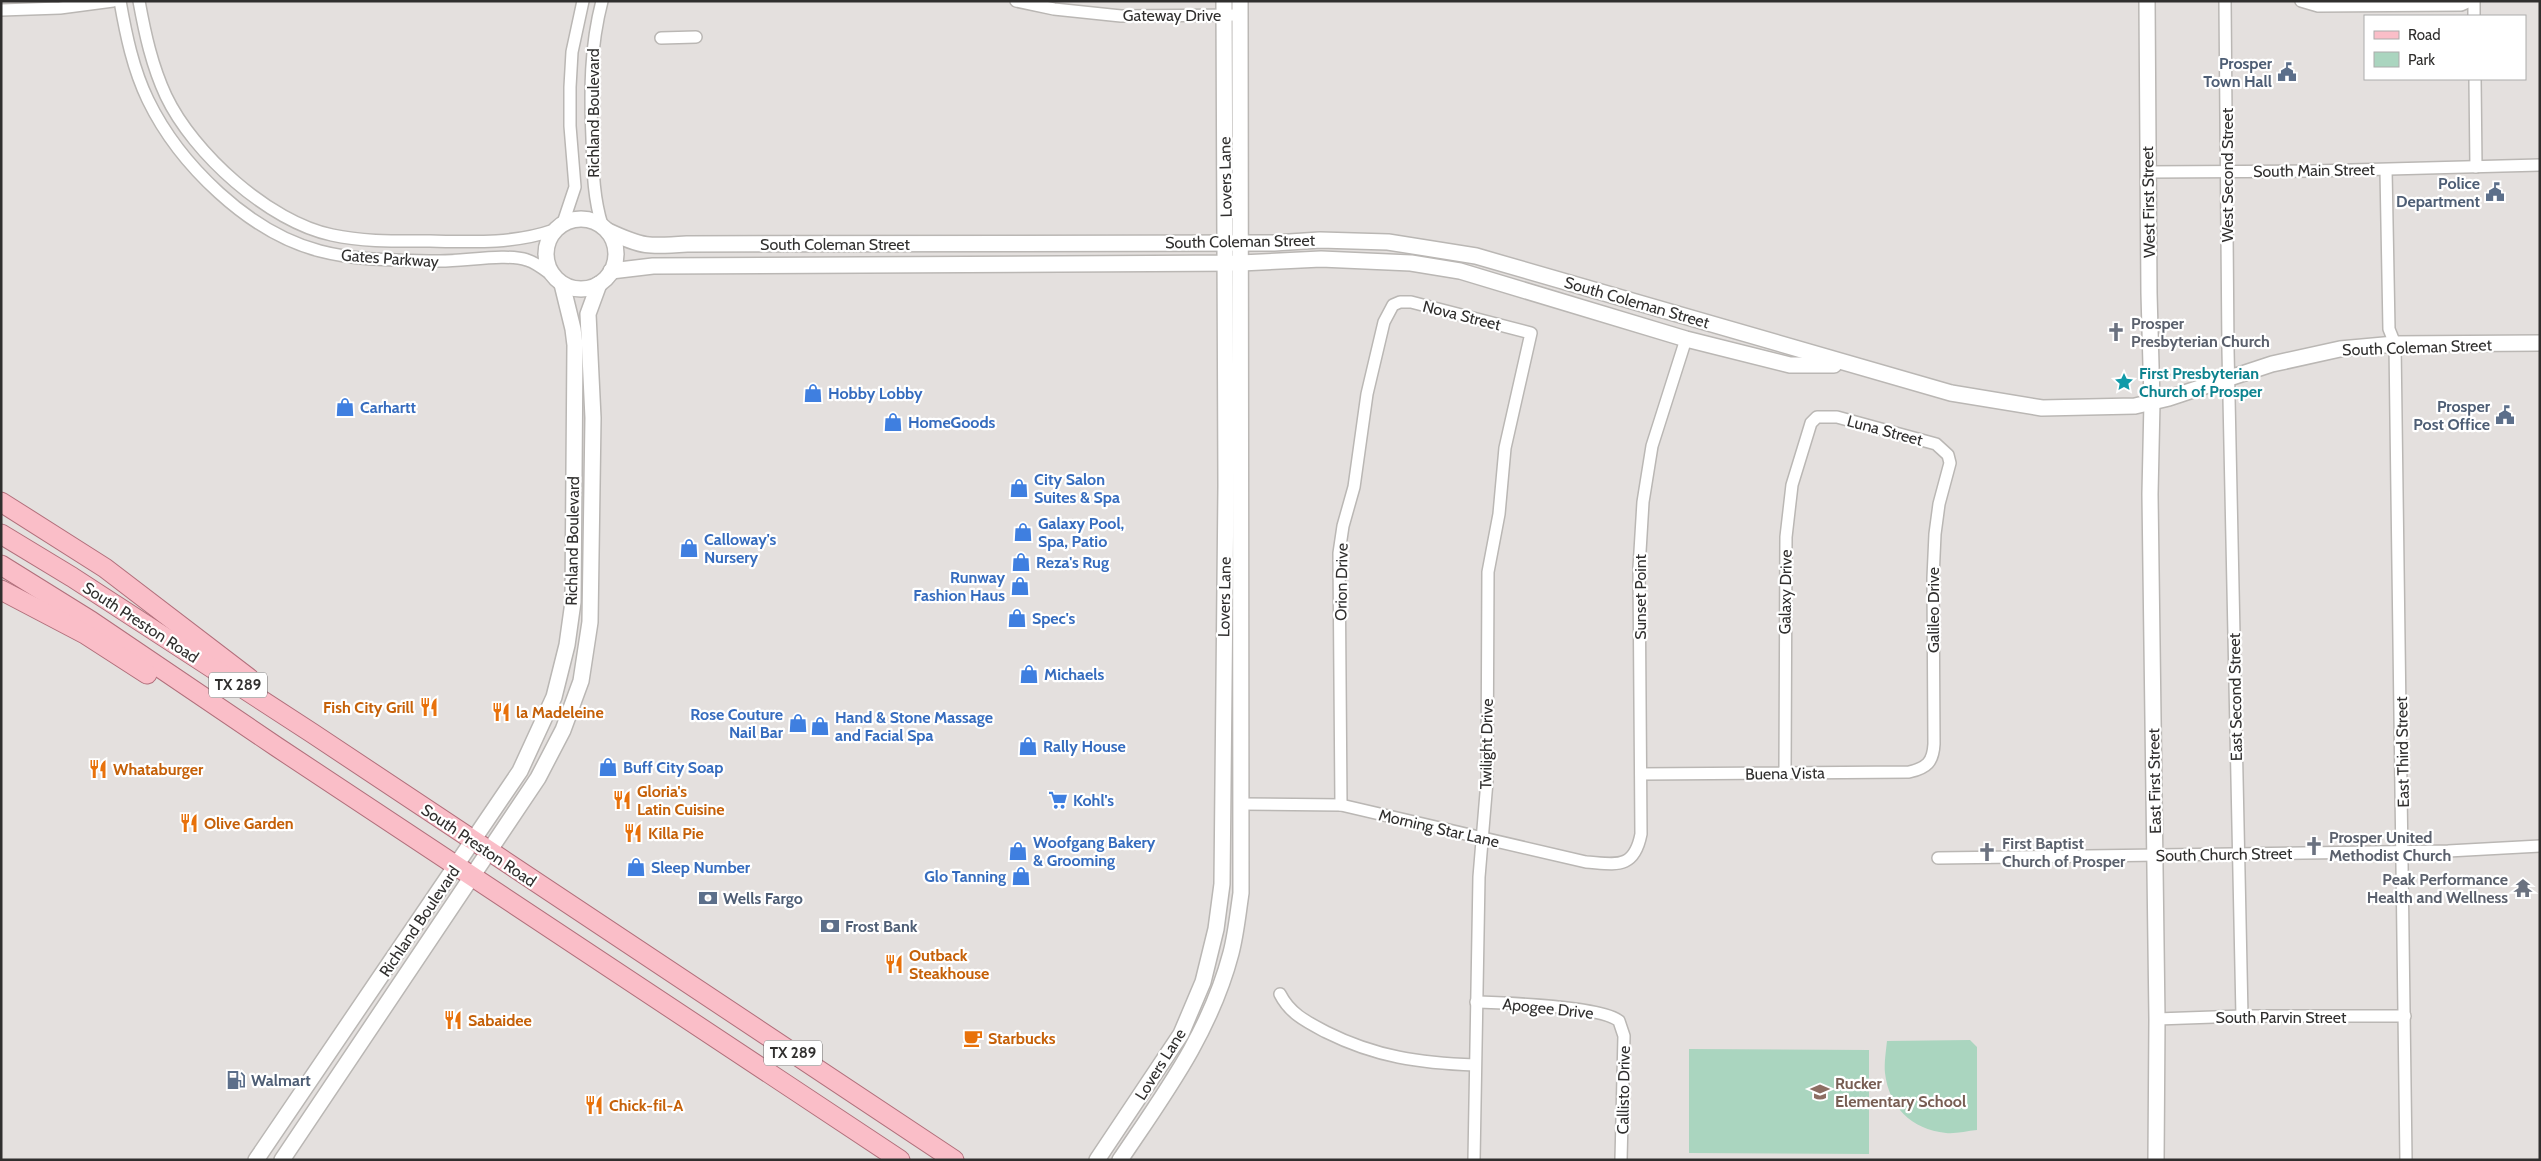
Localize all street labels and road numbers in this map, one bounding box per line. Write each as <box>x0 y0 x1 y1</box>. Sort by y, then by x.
street label: Gateway Drive <box>1123 6 1221 25</box>
street label: Richland Boulevard <box>584 48 603 178</box>
street label: West Second Street <box>2218 107 2237 242</box>
street label: Lovers Lane <box>1215 137 1236 217</box>
street label: West First Street <box>2138 145 2159 258</box>
street label: South Main Street <box>2253 160 2376 181</box>
street label: South Coleman Street <box>1165 231 1316 252</box>
street label: South Coleman Street <box>760 235 911 254</box>
street label: Gates Parkway <box>341 246 439 271</box>
street label: South Coleman Street <box>1562 273 1712 332</box>
street label: Nova Street <box>1421 297 1504 335</box>
street label: South Coleman Street <box>2342 335 2493 360</box>
street label: Luna Street <box>1845 411 1925 450</box>
street label: Richland Boulevard <box>562 476 583 606</box>
street label: Orion Drive <box>1331 543 1352 621</box>
street label: Galaxy Drive <box>1775 549 1796 635</box>
street label: Sunset Point <box>1631 554 1650 640</box>
street label: Lovers Lane <box>1214 557 1235 637</box>
street label: Galileo Drive <box>1924 567 1943 653</box>
street label: South Preston Road <box>79 578 202 667</box>
street label: East Second Street <box>2225 632 2246 761</box>
road number: TX 289 <box>209 672 267 698</box>
street label: East Third Street <box>2392 696 2413 808</box>
street label: Twilight Drive <box>1476 698 1497 790</box>
street label: East First Street <box>2144 727 2165 834</box>
street label: Buena Vista <box>1745 763 1825 784</box>
street label: South Preston Road <box>418 800 540 891</box>
street label: Morning Star Lane <box>1377 805 1501 852</box>
street label: South Church Street <box>2156 844 2293 865</box>
street label: Richland Boulevard <box>375 862 463 980</box>
street label: Apogee Drive <box>1501 994 1594 1023</box>
street label: South Parvin Street <box>2216 1008 2347 1027</box>
street label: Lovers Lane <box>1131 1025 1190 1103</box>
road number: TX 289 <box>764 1040 822 1066</box>
street label: Callisto Drive <box>1613 1045 1634 1135</box>

